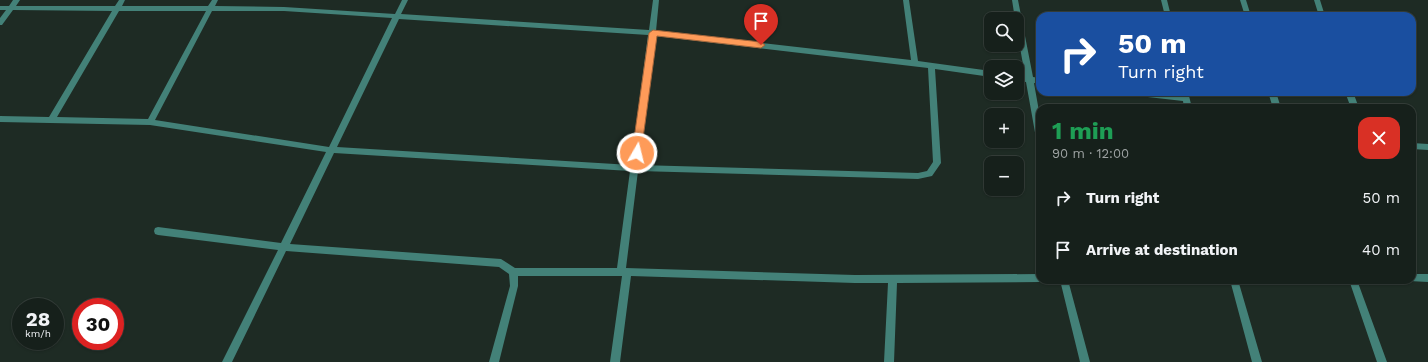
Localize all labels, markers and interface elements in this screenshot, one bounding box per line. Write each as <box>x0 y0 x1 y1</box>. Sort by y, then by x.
pin <box>744 4 778 45</box>
icon: arrive <box>750 10 772 32</box>
map controls <box>984 12 1024 196</box>
button: search <box>984 12 1024 52</box>
text: 50 m <box>1118 27 1187 60</box>
icon: right <box>1052 28 1104 80</box>
button: layers <box>984 60 1024 100</box>
text: Turn right <box>1118 61 1204 82</box>
button: + <box>984 108 1024 148</box>
text: 1 min <box>1052 117 1114 145</box>
button: close <box>1358 117 1400 159</box>
position arrow <box>616 132 658 174</box>
text: 90 m · 12:00 <box>1052 146 1129 161</box>
button: − <box>984 156 1024 196</box>
icon: right <box>1052 187 1074 209</box>
text: Turn right <box>1086 189 1159 207</box>
text: 50 m <box>1363 189 1400 207</box>
icon: arrive <box>1052 239 1074 261</box>
text: Arrive at destination <box>1086 241 1238 259</box>
text: 40 m <box>1362 241 1400 259</box>
speed limit sign: 30 <box>72 298 124 350</box>
text: 28 <box>26 307 50 331</box>
text: km/h <box>25 328 51 339</box>

